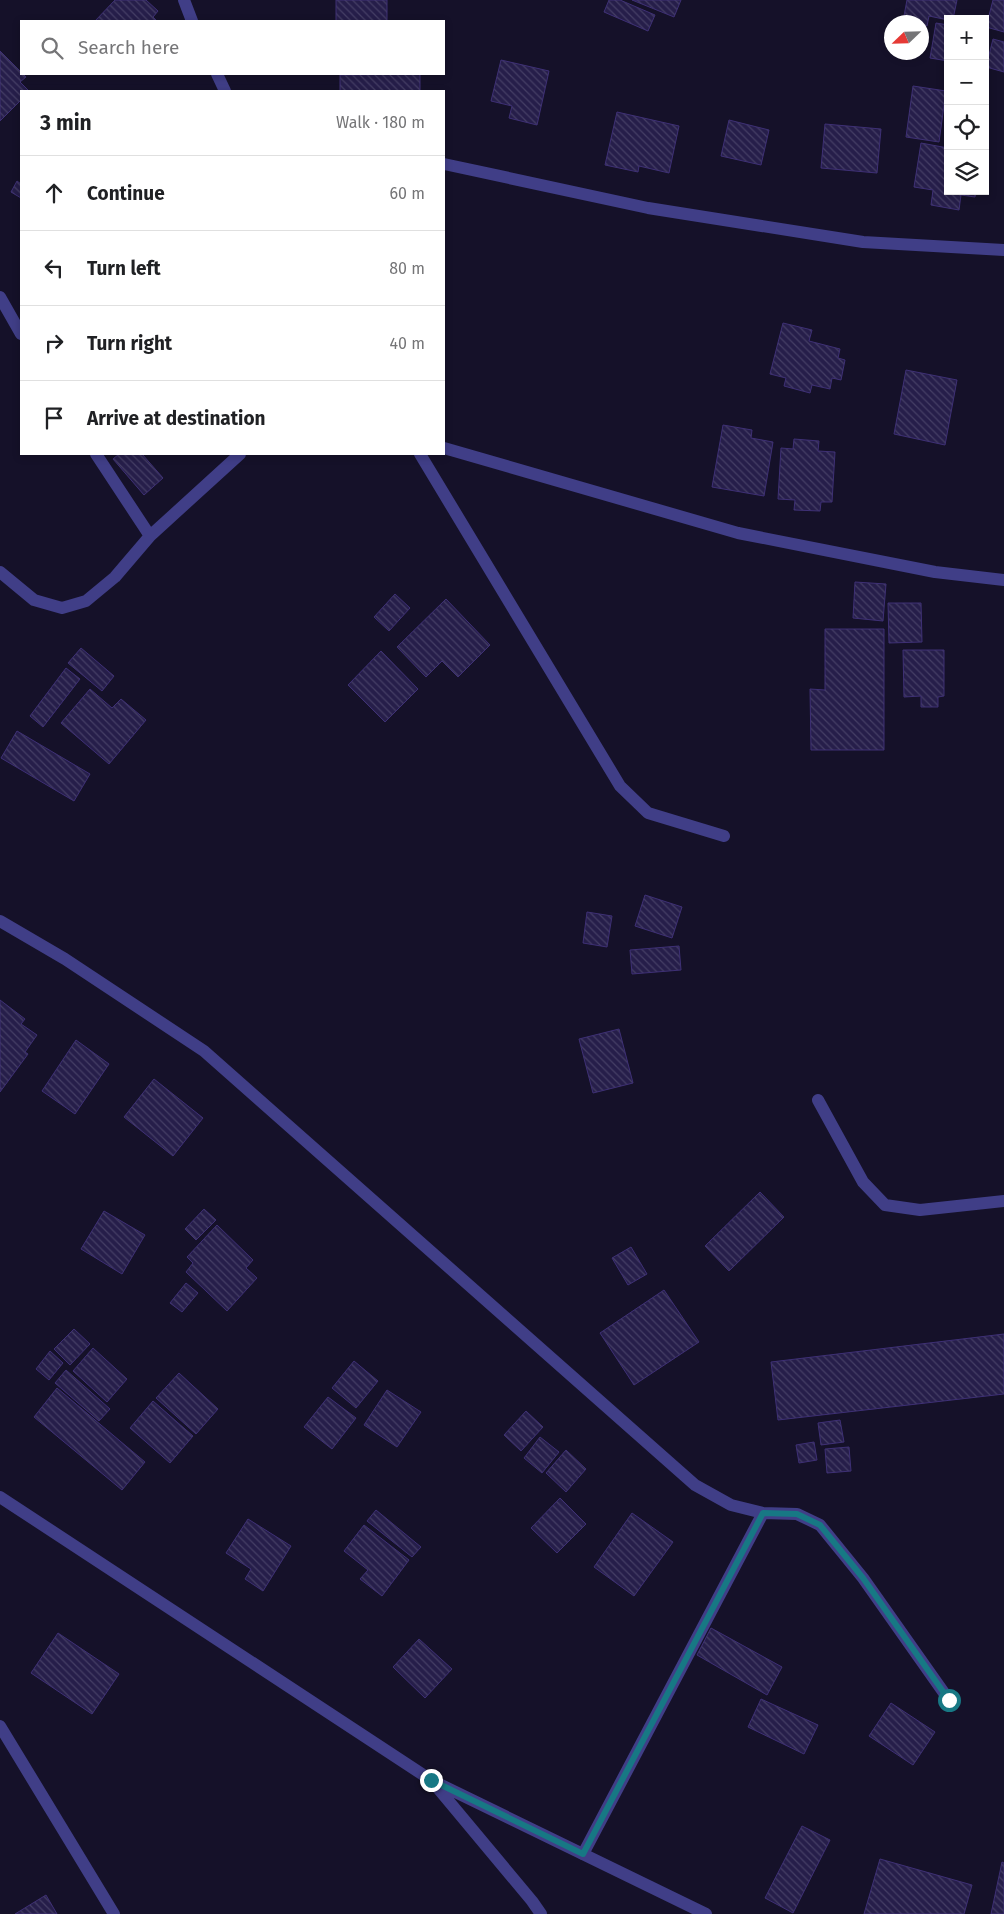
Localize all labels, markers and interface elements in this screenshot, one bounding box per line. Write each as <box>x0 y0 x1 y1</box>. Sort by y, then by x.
north arrow <box>884 15 929 60</box>
map controls <box>944 15 989 195</box>
button: + <box>944 15 989 60</box>
search box <box>20 20 445 75</box>
icon: search <box>38 34 66 62</box>
text: Search here <box>78 36 179 59</box>
button: − <box>944 60 989 105</box>
button: locate <box>944 105 989 150</box>
text: 3 min <box>40 110 92 136</box>
text: Walk · 180 m <box>336 113 425 132</box>
button: layers <box>944 150 989 195</box>
icon: ahead <box>40 179 68 207</box>
text: Continue <box>87 182 165 205</box>
text: 60 m <box>390 184 425 203</box>
icon: left <box>40 254 68 282</box>
text: Turn left <box>87 257 161 280</box>
text: 80 m <box>389 259 425 278</box>
icon: right <box>40 329 68 357</box>
text: Turn right <box>87 332 172 355</box>
text: 40 m <box>390 334 425 353</box>
icon: arrive <box>40 404 68 432</box>
text: Arrive at destination <box>87 407 266 430</box>
route start <box>938 1689 961 1712</box>
route end <box>420 1769 443 1792</box>

